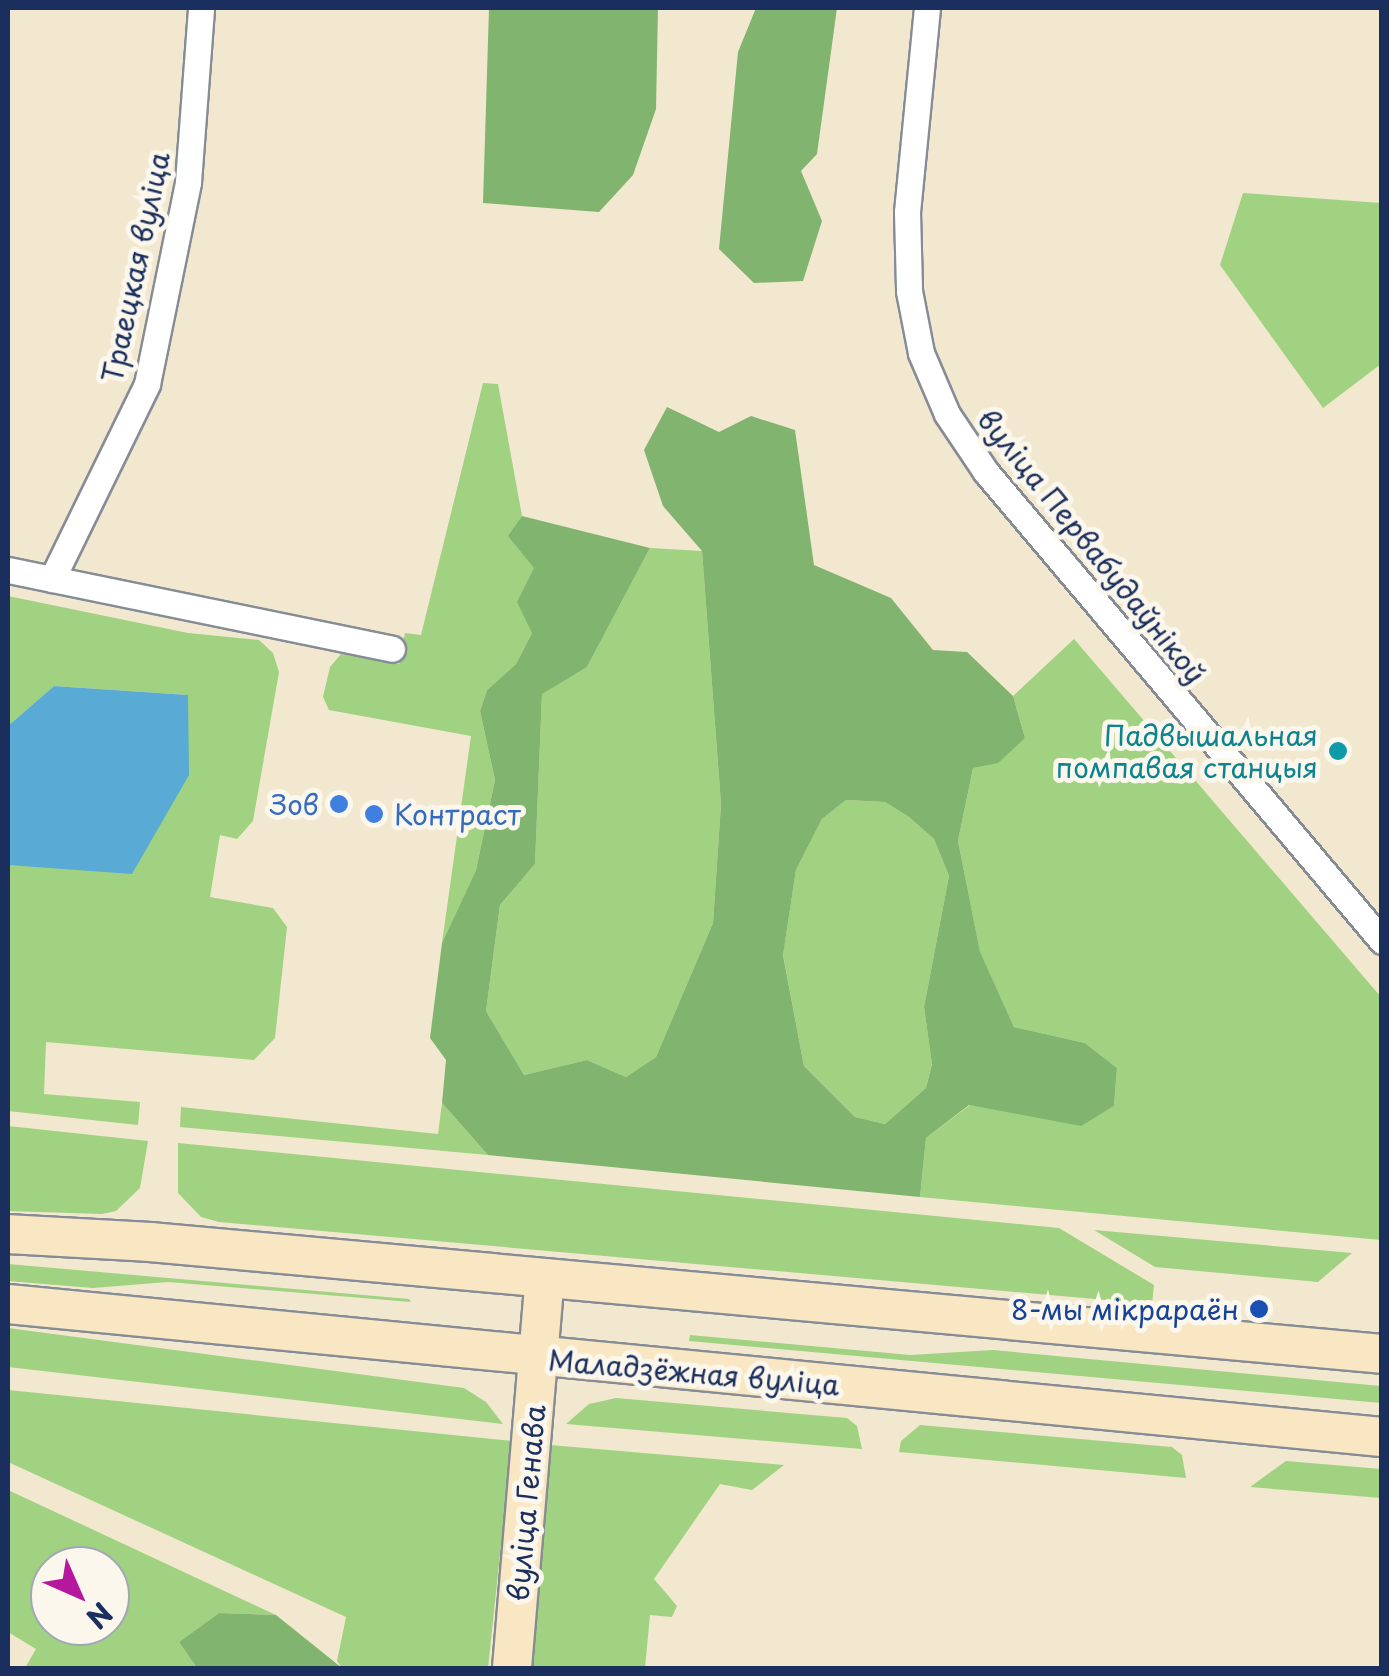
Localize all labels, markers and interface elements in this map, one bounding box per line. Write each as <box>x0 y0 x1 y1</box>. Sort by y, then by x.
street label: Траецкая вуліца <box>94 148 176 386</box>
street label: вуліца Первабудаўнікоў <box>971 402 1213 690</box>
place label: Падвышальная помпавая станцыя <box>1056 718 1318 784</box>
marker: Падвышальная помпавая станцыя <box>1327 740 1349 762</box>
place label: Зов <box>270 787 319 821</box>
marker: Зов <box>328 793 350 815</box>
place label: Контраст <box>394 797 521 831</box>
marker: Контраст <box>363 803 385 825</box>
place label: 8-мы мікрараён <box>1009 1292 1239 1326</box>
marker: 8-мы мікрараён <box>1248 1298 1270 1320</box>
street label: Маладзёжная вуліца <box>546 1342 842 1402</box>
street label: вуліца Генава <box>501 1404 551 1602</box>
north arrow <box>30 1546 130 1646</box>
text: N <box>77 1593 123 1639</box>

